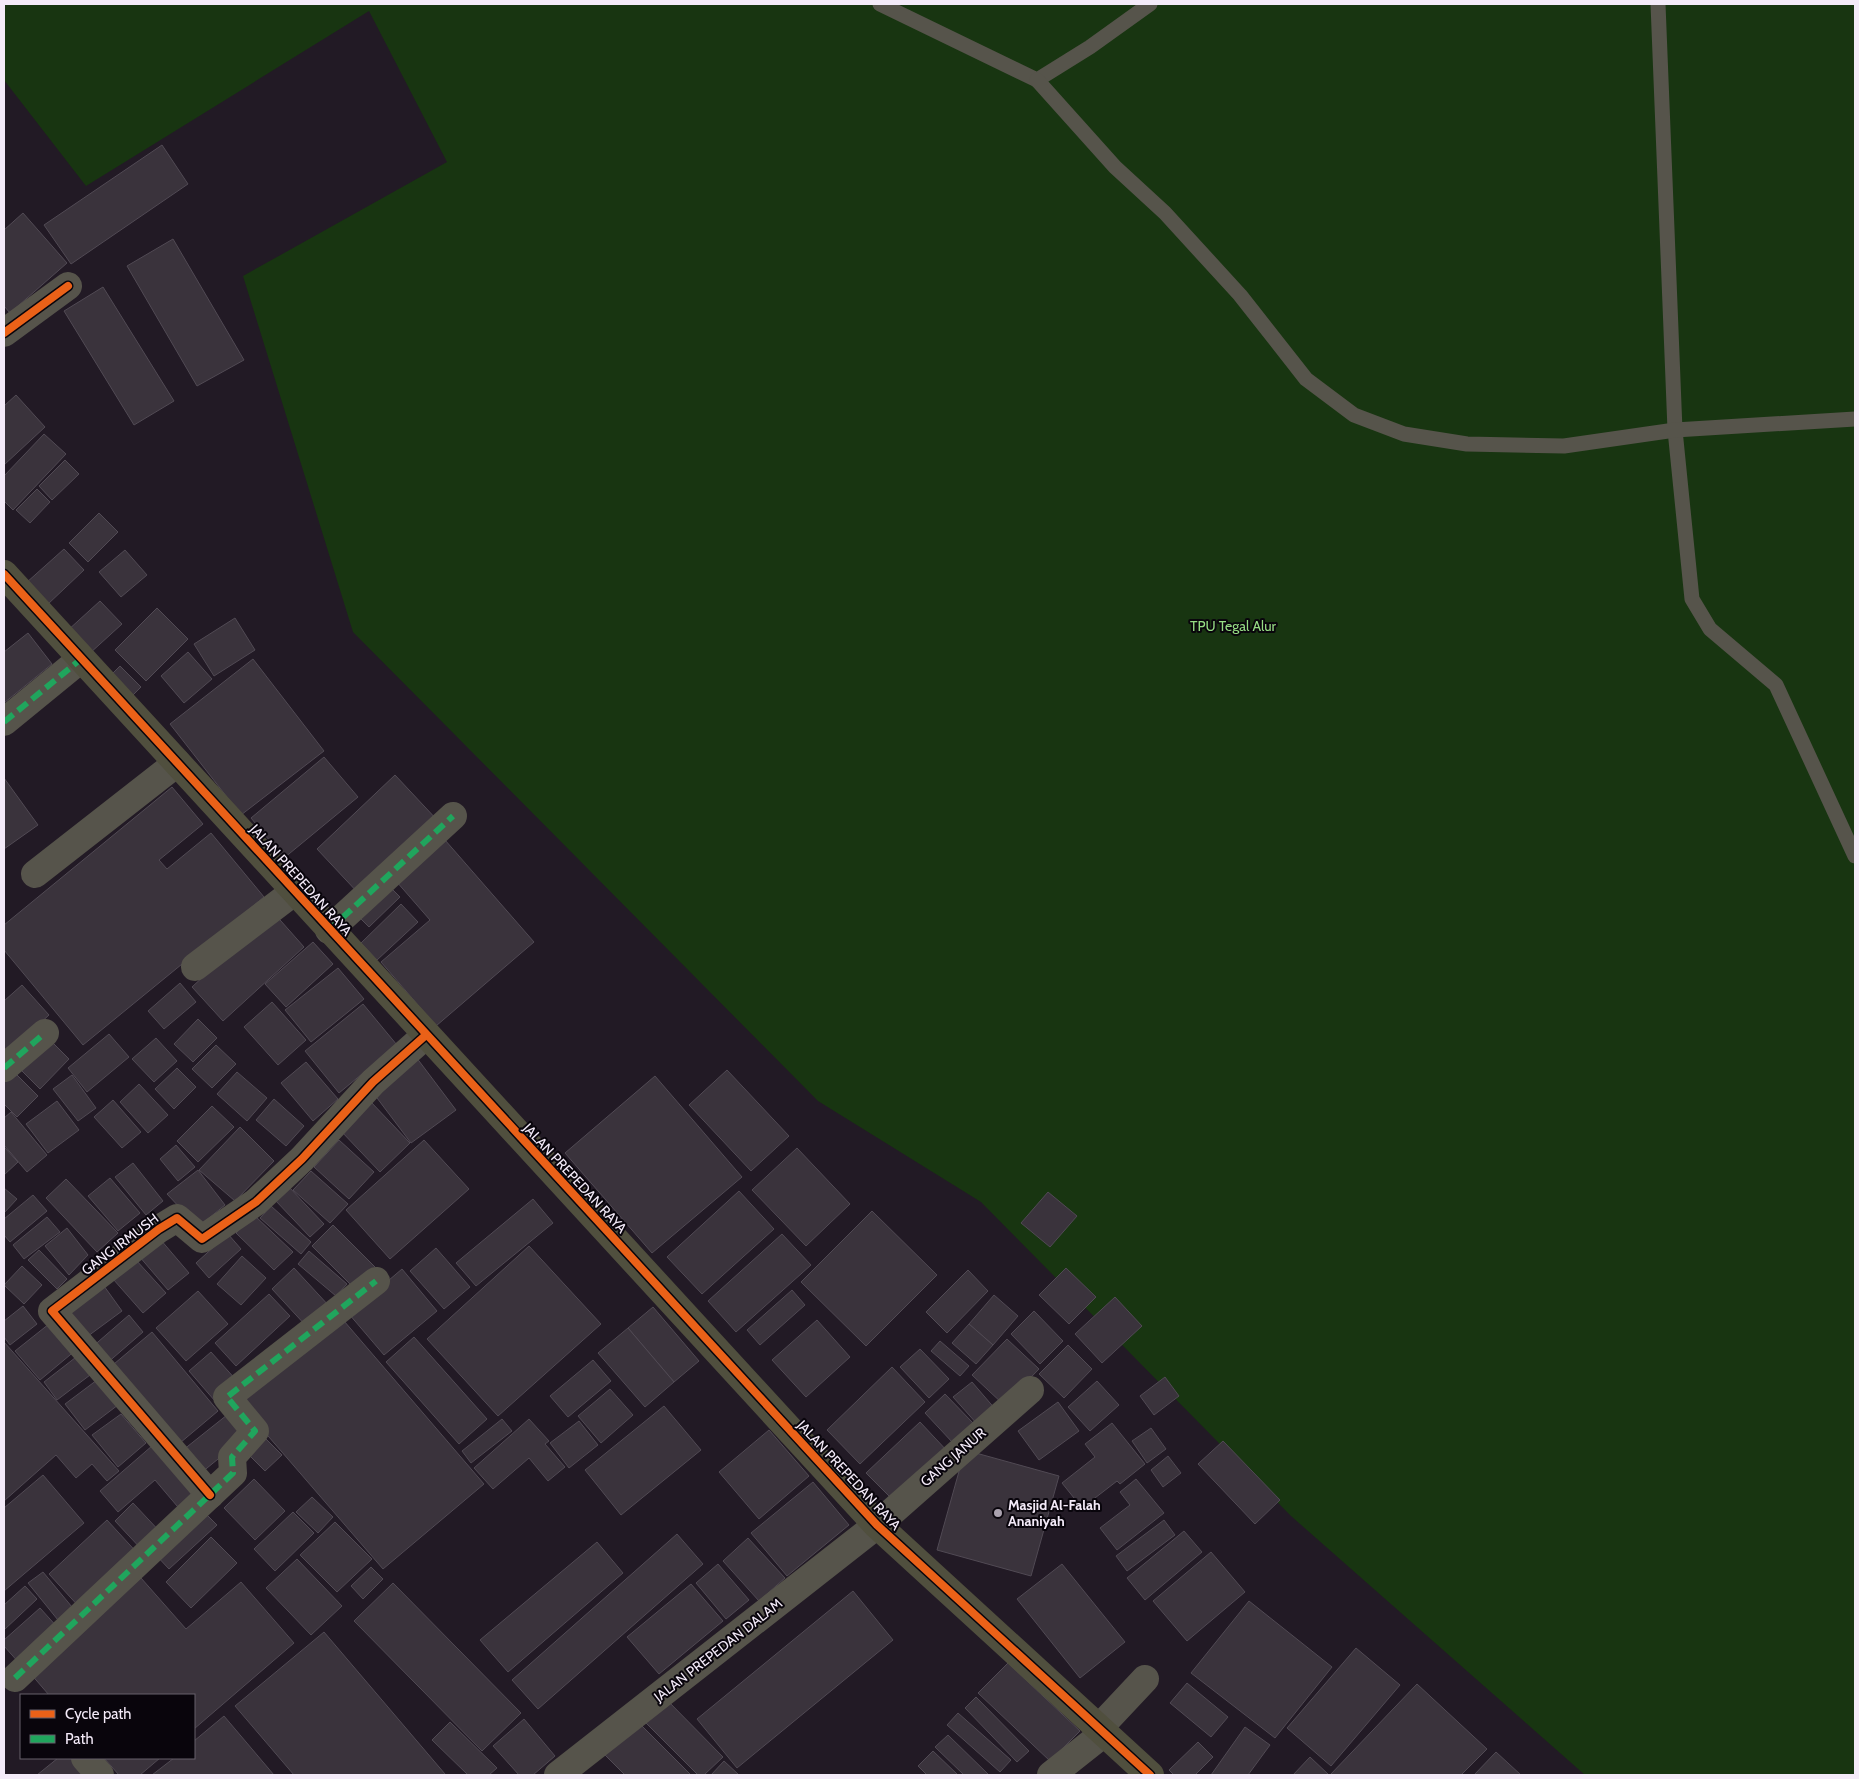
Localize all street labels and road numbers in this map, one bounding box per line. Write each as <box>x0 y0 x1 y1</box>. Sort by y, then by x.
street label: JALAN PREPEDAN RAYA <box>245 820 356 940</box>
street label: JALAN PREPEDAN RAYA <box>519 1118 631 1237</box>
street label: GANG IRMUSH <box>78 1209 162 1279</box>
street label: JALAN PREPEDAN RAYA <box>793 1415 905 1534</box>
street label: GANG JANUR <box>917 1423 990 1490</box>
street label: JALAN PREPEDAN DALAM <box>649 1594 786 1706</box>

